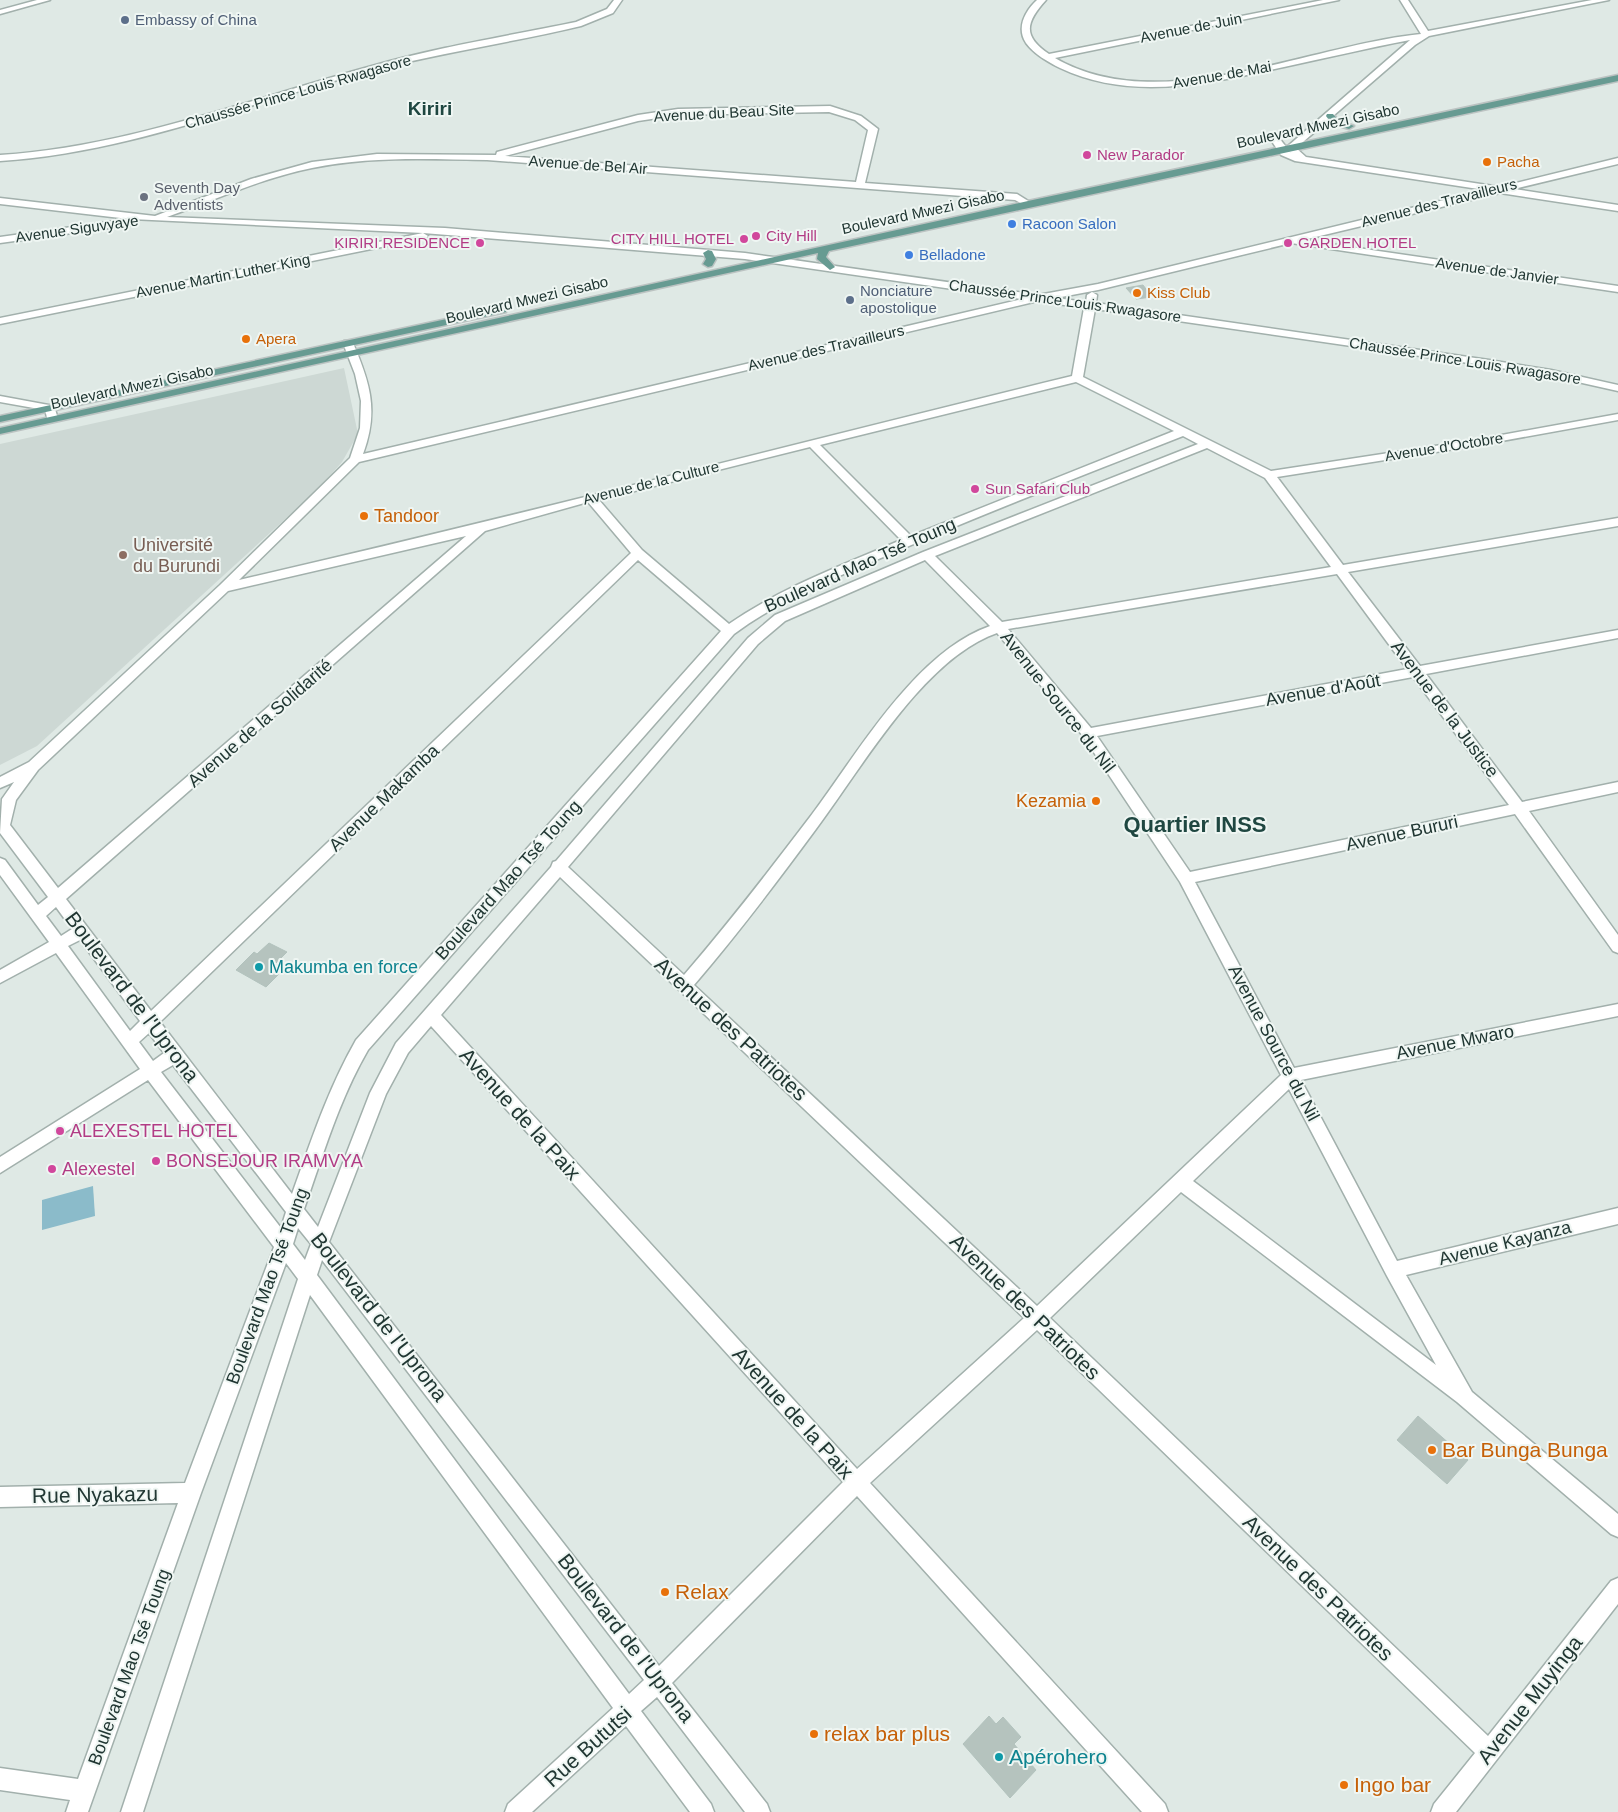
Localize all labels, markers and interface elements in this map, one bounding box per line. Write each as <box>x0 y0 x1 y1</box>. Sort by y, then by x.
street label: Avenue de Juin <box>1139 9 1243 46</box>
place label: Embassy of China <box>135 11 257 28</box>
marker: Embassy of China <box>119 14 131 26</box>
street label: Chaussée Prince Louis Rwagasore <box>183 51 413 132</box>
street label: Avenue de Mai <box>1171 57 1273 92</box>
district label: Kiriri <box>408 98 452 119</box>
street label: Avenue du Beau Site <box>653 100 795 125</box>
street label: Boulevard Mwezi Gisabo <box>1235 100 1401 151</box>
place label: New Parador <box>1097 146 1185 163</box>
marker: New Parador <box>1081 149 1093 161</box>
street label: Avenue de Bel Air <box>528 152 648 177</box>
place label: Pacha <box>1497 153 1540 170</box>
marker: Pacha <box>1481 156 1493 168</box>
street label: Avenue des Travailleurs <box>1359 175 1518 230</box>
place label: Seventh Day Adventists <box>154 179 240 213</box>
street label: Boulevard Mwezi Gisabo <box>840 186 1006 237</box>
marker: Seventh Day Adventists <box>138 191 150 203</box>
street label: Avenue Siguvyaye <box>14 211 140 246</box>
place label: Racoon Salon <box>1022 215 1116 232</box>
marker: Racoon Salon <box>1006 218 1018 230</box>
place label: City Hill <box>766 227 817 244</box>
place label: CITY HILL HOTEL <box>611 230 734 247</box>
marker: City Hill <box>750 230 762 242</box>
marker: CITY HILL HOTEL <box>738 233 750 245</box>
place label: KIRIRI RESIDENCE <box>334 234 470 251</box>
place label: GARDEN HOTEL <box>1298 234 1416 251</box>
marker: KIRIRI RESIDENCE <box>474 237 486 249</box>
marker: GARDEN HOTEL <box>1282 237 1294 249</box>
place label: Belladone <box>919 246 986 263</box>
marker: Belladone <box>903 249 915 261</box>
street label: Avenue Martin Luther King <box>134 250 312 301</box>
street label: Avenue de Janvier <box>1434 253 1560 288</box>
street label: Boulevard Mwezi Gisabo <box>444 273 610 326</box>
street label: Chaussée Prince Louis Rwagasore <box>948 276 1182 325</box>
place label: Nonciature apostolique <box>860 282 937 316</box>
place label: Kiss Club <box>1147 284 1210 301</box>
marker: Kiss Club <box>1131 287 1143 299</box>
marker: Nonciature apostolique <box>844 294 856 306</box>
street label: Avenue des Travailleurs <box>746 321 906 374</box>
place label: Apera <box>256 330 297 347</box>
marker: Apera <box>240 333 252 345</box>
street label: Chaussée Prince Louis Rwagasore <box>1348 334 1582 387</box>
street label: Boulevard Mwezi Gisabo <box>49 361 215 412</box>
street label: Avenue d'Octobre <box>1384 429 1504 464</box>
street label: Avenue de la Culture <box>581 457 721 508</box>
place label: Sun Safari Club <box>985 480 1090 497</box>
marker: Sun Safari Club <box>969 483 981 495</box>
place label: Tandoor <box>374 506 439 526</box>
marker: Tandoor <box>358 510 370 522</box>
street label: Boulevard Mao Tsé Toung <box>761 514 959 616</box>
place label: Université du Burundi <box>133 535 220 576</box>
marker: Université du Burundi <box>117 549 129 561</box>
street label: Avenue Source du Nil <box>997 627 1119 777</box>
street label: Avenue de la Justice <box>1387 637 1503 781</box>
street label: Avenue de la Solidarité <box>184 655 336 791</box>
street label: Avenue d'Août <box>1264 670 1382 710</box>
street label: Avenue Makamba <box>325 740 444 855</box>
place label: Kezamia <box>1016 791 1087 811</box>
marker: Kezamia <box>1090 795 1102 807</box>
street label: Boulevard Mao Tsé Toung <box>431 796 585 964</box>
street label: Avenue Bururi <box>1344 811 1460 855</box>
district label: Quartier INSS <box>1123 812 1267 837</box>
street label: Boulevard de l'Uprona <box>61 907 204 1087</box>
street label: Avenue des Patriotes <box>651 952 812 1105</box>
place label: Makumba en force <box>269 957 418 977</box>
marker: Makumba en force <box>253 961 265 973</box>
street label: Avenue Source du Nil <box>1224 962 1324 1124</box>
street label: Avenue Mwaro <box>1394 1021 1516 1063</box>
street label: Avenue de la Paix <box>455 1043 586 1184</box>
place label: ALEXESTEL HOTEL <box>70 1121 237 1141</box>
marker: ALEXESTEL HOTEL <box>54 1125 66 1137</box>
place label: BONSEJOUR IRAMVYA <box>166 1151 363 1171</box>
marker: BONSEJOUR IRAMVYA <box>150 1155 162 1167</box>
place label: Alexestel <box>62 1159 135 1179</box>
marker: Alexestel <box>46 1163 58 1175</box>
street label: Boulevard Mao Tsé Toung <box>222 1185 312 1387</box>
street label: Avenue Kayanza <box>1437 1217 1574 1269</box>
street label: Boulevard de l'Uprona <box>307 1228 452 1406</box>
street label: Avenue des Patriotes <box>946 1229 1105 1384</box>
street label: Avenue de la Paix <box>728 1342 859 1483</box>
place label: Bar Bunga Bunga <box>1442 1438 1608 1461</box>
marker: Bar Bunga Bunga <box>1426 1444 1438 1456</box>
street label: Rue Nyakazu <box>32 1482 158 1507</box>
street label: Avenue des Patriotes <box>1239 1510 1398 1665</box>
street label: Boulevard de l'Uprona <box>554 1549 699 1727</box>
street label: Boulevard Mao Tsé Toung <box>84 1566 174 1768</box>
place label: Relax <box>675 1580 729 1603</box>
marker: Relax <box>659 1586 671 1598</box>
street label: Avenue Muyinga <box>1473 1631 1587 1768</box>
street label: Rue Bututsi <box>540 1702 636 1791</box>
place label: relax bar plus <box>824 1722 950 1745</box>
marker: relax bar plus <box>808 1728 820 1740</box>
place label: Apérohero <box>1009 1745 1107 1768</box>
marker: Apérohero <box>993 1751 1005 1763</box>
place label: Ingo bar <box>1354 1773 1431 1796</box>
marker: Ingo bar <box>1338 1779 1350 1791</box>

